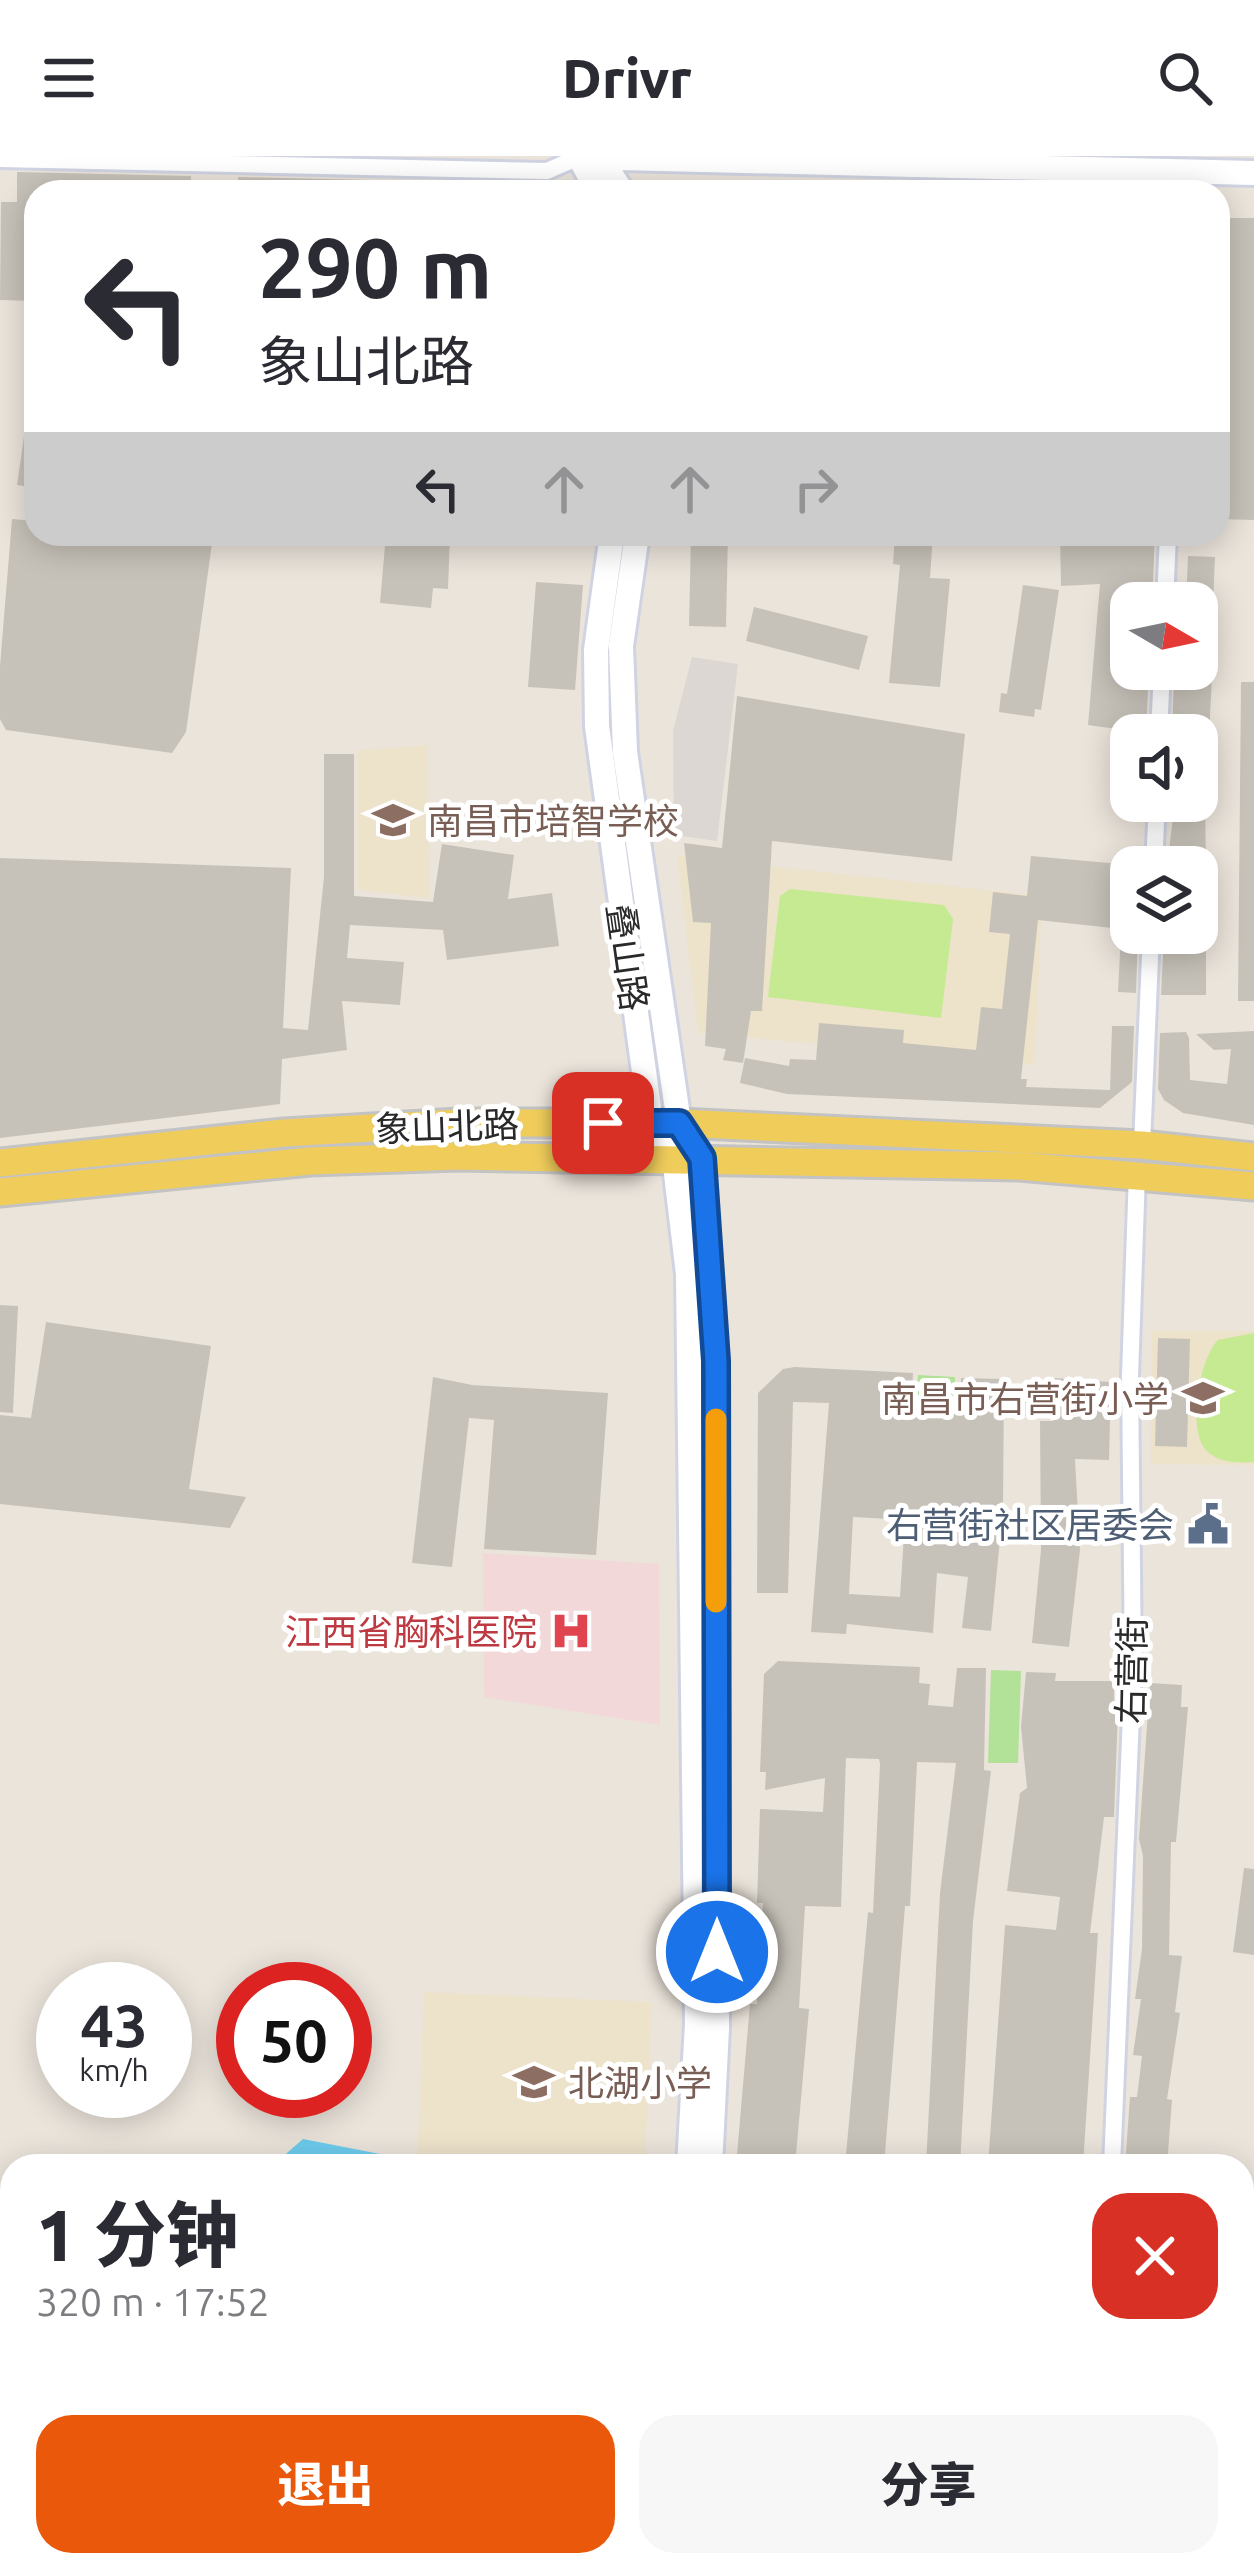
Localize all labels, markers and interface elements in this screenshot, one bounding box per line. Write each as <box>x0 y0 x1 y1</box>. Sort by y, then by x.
icon: menu <box>36 45 102 111</box>
icon: search <box>1152 45 1218 111</box>
text: Drivr <box>562 48 692 108</box>
text: 290 m <box>258 220 492 314</box>
icon: left <box>60 228 216 384</box>
text: 象山北路 <box>258 331 474 391</box>
icon: left <box>405 456 471 522</box>
icon: ahead <box>531 456 597 522</box>
icon: ahead <box>657 456 723 522</box>
icon: right <box>783 456 849 522</box>
north arrow <box>1110 582 1218 690</box>
map controls <box>1110 582 1218 954</box>
button: sound <box>1110 714 1218 822</box>
school or university icon: 南昌市培智学校 <box>370 797 416 843</box>
place label: 南昌市培智学校 <box>427 800 679 841</box>
button: layers <box>1110 846 1218 954</box>
street label: 叠山路 <box>600 901 656 1013</box>
pin <box>552 1072 654 1174</box>
icon: arrive <box>570 1090 636 1156</box>
street label: 象山北路 <box>374 1103 520 1149</box>
school or university icon: 南昌市右营街小学 <box>1180 1375 1226 1421</box>
place label: 南昌市右营街小学 <box>881 1378 1169 1419</box>
public building icon: 右营街社区居委会 <box>1185 1501 1231 1547</box>
place label: 右营街社区居委会 <box>886 1504 1174 1545</box>
hospital icon: 江西省胸科医院 <box>548 1608 594 1654</box>
place label: 江西省胸科医院 <box>285 1611 537 1652</box>
street label: 右营街 <box>1110 1616 1152 1724</box>
position arrow <box>654 1889 780 2015</box>
speed limit sign: 50 <box>216 1962 372 2118</box>
text: 43 <box>80 1991 148 2058</box>
text: km/h <box>79 2053 149 2087</box>
school or university icon: 北湖小学 <box>511 2059 557 2105</box>
place label: 北湖小学 <box>568 2062 712 2103</box>
button: close <box>1092 2193 1218 2319</box>
text: 1 分钟 <box>36 2194 238 2275</box>
text: 320 m · 17:52 <box>36 2280 270 2323</box>
button: 退出 <box>36 2415 615 2553</box>
button: 分享 <box>639 2415 1218 2553</box>

